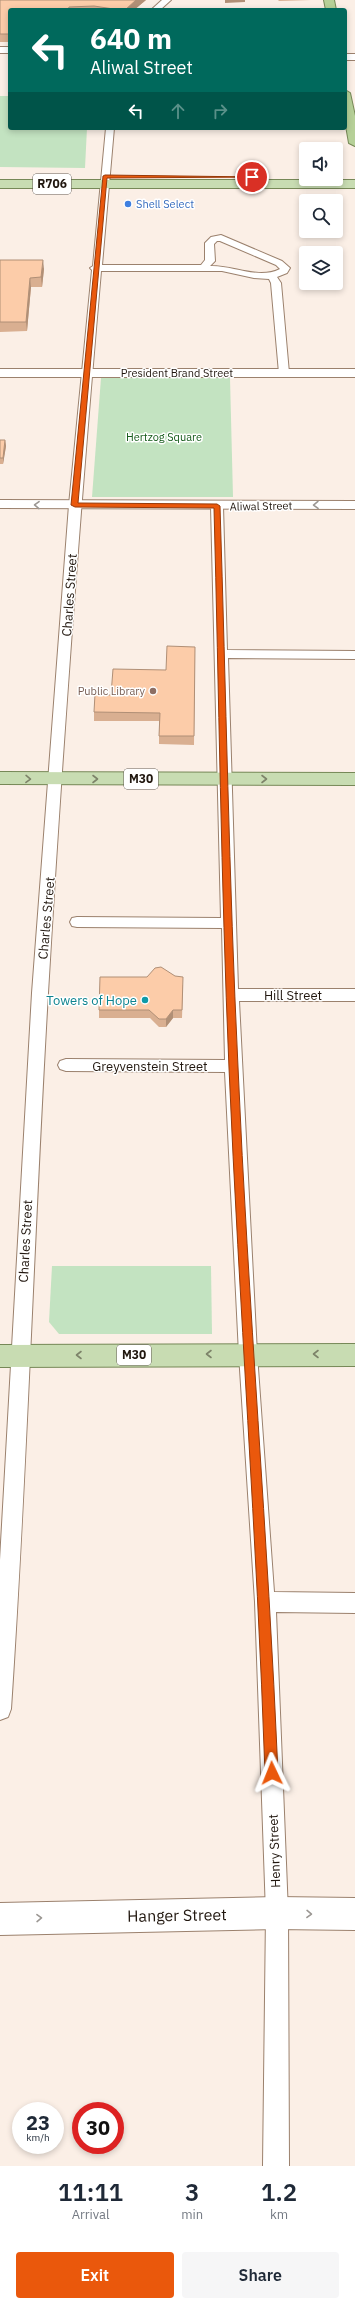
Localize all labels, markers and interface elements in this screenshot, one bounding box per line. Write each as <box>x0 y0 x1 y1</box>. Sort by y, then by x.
text: 640 m <box>90 20 172 57</box>
icon: left <box>24 24 76 76</box>
text: Aliwal Street <box>90 56 193 79</box>
icon: left <box>125 100 147 122</box>
icon: ahead <box>167 100 189 122</box>
icon: right <box>209 100 231 122</box>
map controls <box>299 142 343 290</box>
button: sound <box>299 142 343 186</box>
pin <box>235 160 269 194</box>
icon: arrive <box>241 166 263 188</box>
road number: R706 <box>33 174 71 194</box>
button: search <box>299 194 343 238</box>
place label: Shell Select <box>136 197 194 211</box>
marker: Shell Select <box>123 199 133 209</box>
button: layers <box>299 246 343 290</box>
street label: President Brand Street <box>121 366 233 380</box>
park label: Hertzog Square <box>126 430 202 444</box>
street label: Aliwal Street <box>229 498 293 514</box>
one-way arrow <box>34 501 40 509</box>
one-way arrow <box>313 501 319 509</box>
street label: Charles Street <box>58 553 81 637</box>
place label: Public Library <box>78 684 146 698</box>
marker: Public Library <box>148 686 158 696</box>
road number: M30 <box>124 769 158 789</box>
one-way arrow <box>25 775 31 783</box>
one-way arrow <box>92 775 98 783</box>
one-way arrow <box>261 775 267 783</box>
street label: Charles Street <box>34 876 59 960</box>
street label: Hill Street <box>264 987 322 1004</box>
place label: Towers of Hope <box>46 992 137 1009</box>
marker: Towers of Hope <box>140 995 150 1005</box>
street label: Greyvenstein Street <box>92 1058 208 1075</box>
street label: Charles Street <box>15 1199 36 1283</box>
road number: M30 <box>117 1345 151 1365</box>
one-way arrow <box>206 1350 212 1358</box>
one-way arrow <box>313 1350 319 1358</box>
one-way arrow <box>76 1351 82 1359</box>
position arrow <box>251 1752 293 1794</box>
street label: Henry Street <box>265 1814 284 1888</box>
street label: Hanger Street <box>127 1904 227 1926</box>
one-way arrow <box>306 1910 312 1918</box>
one-way arrow <box>36 1914 42 1922</box>
speed limit sign: 30 <box>72 2102 124 2154</box>
text: 23 <box>26 2109 50 2136</box>
text: km/h <box>26 2131 50 2144</box>
text: 11:11 <box>58 2176 123 2208</box>
text: 3 <box>185 2176 199 2208</box>
text: 1.2 <box>261 2176 297 2208</box>
text: Arrival <box>72 2206 110 2223</box>
text: min <box>181 2206 203 2223</box>
text: km <box>270 2206 288 2223</box>
button: Exit <box>16 2252 174 2298</box>
button: Share <box>182 2252 339 2298</box>

